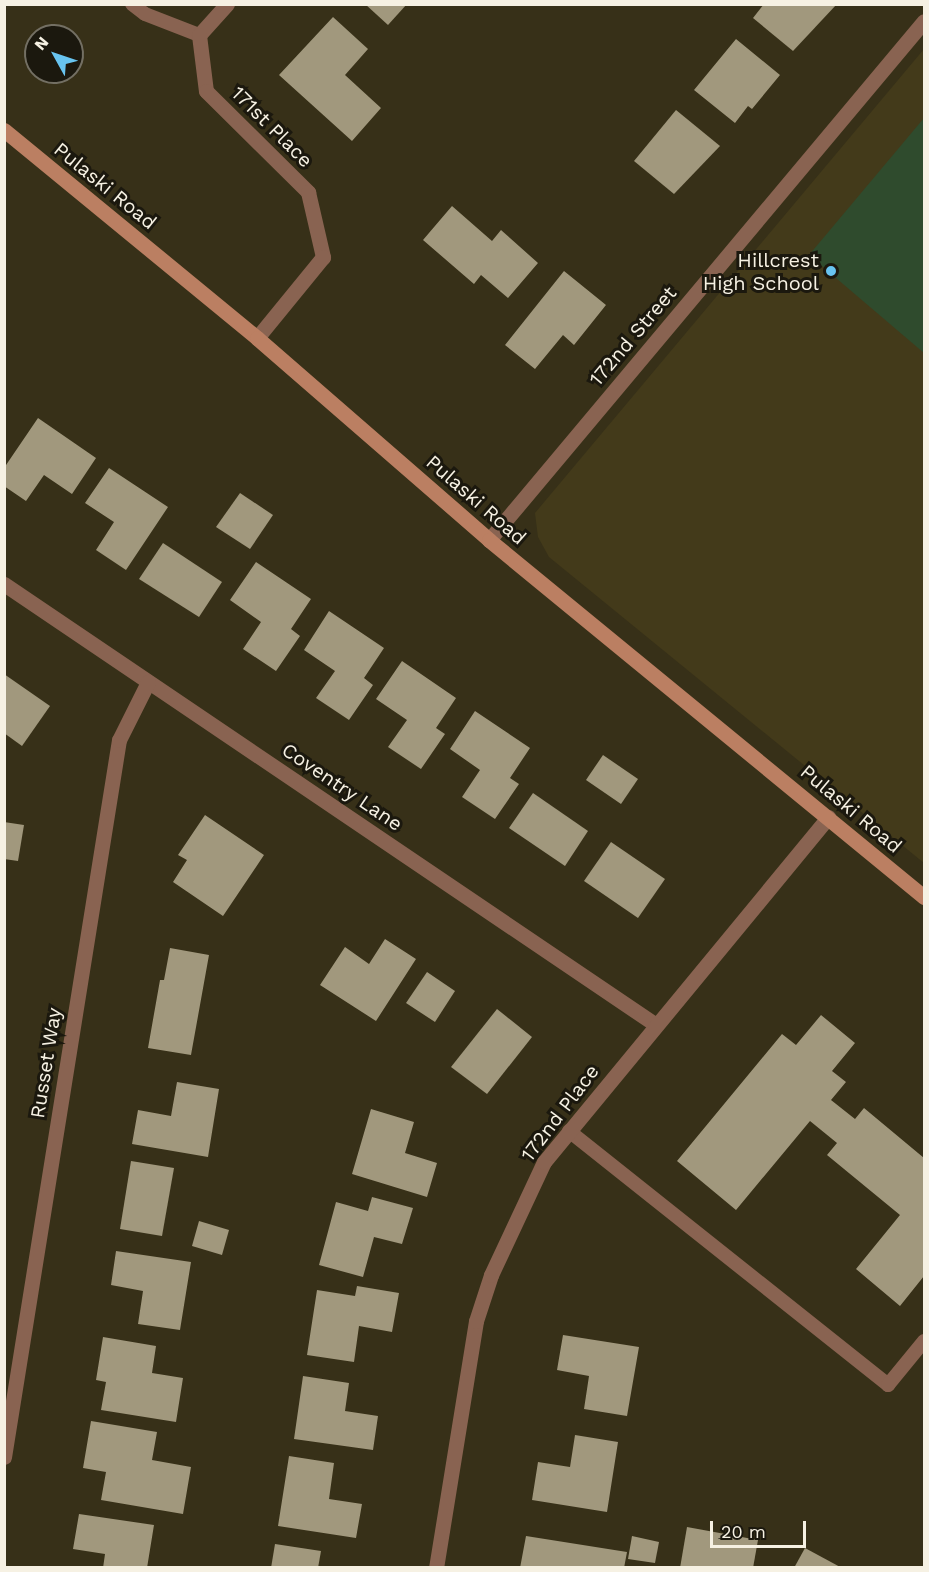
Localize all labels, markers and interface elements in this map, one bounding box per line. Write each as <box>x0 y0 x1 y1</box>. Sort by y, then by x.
north arrow <box>24 24 84 84</box>
text: N <box>30 33 52 54</box>
street label: 171st Place <box>226 81 318 173</box>
street label: Pulaski Road <box>49 137 161 235</box>
place label: Hillcrest High School <box>703 248 819 295</box>
marker: Hillcrest High School <box>824 264 838 278</box>
street label: 172nd Street <box>584 281 682 391</box>
street label: Pulaski Road <box>421 450 531 550</box>
street label: Coventry Lane <box>277 738 407 836</box>
street label: Pulaski Road <box>795 760 907 858</box>
street label: Russet Way <box>25 1006 67 1120</box>
street label: 172nd Place <box>516 1060 604 1166</box>
scale bar <box>713 1509 809 1547</box>
text: 20 m <box>721 1521 766 1542</box>

